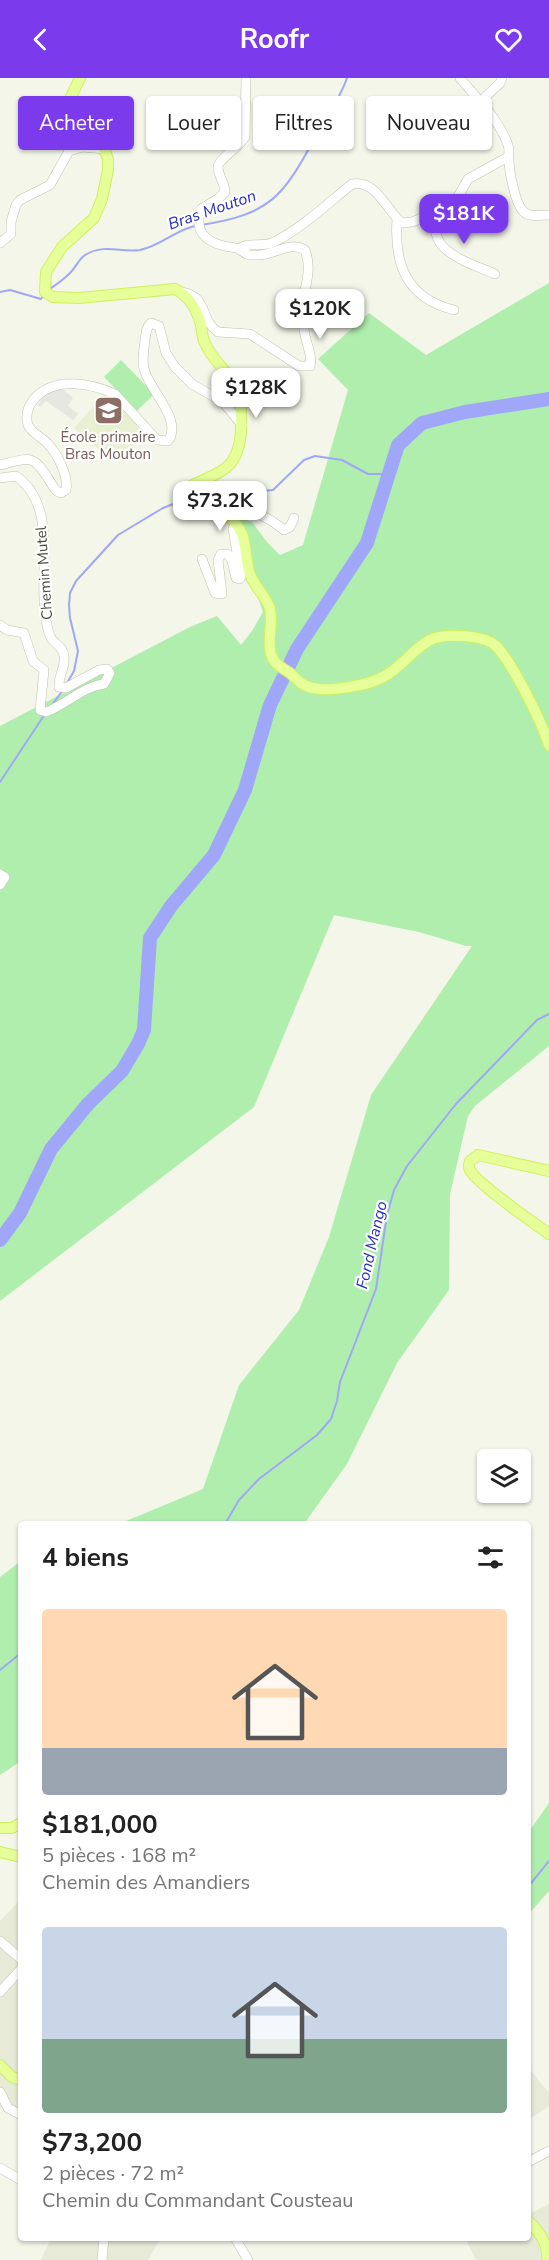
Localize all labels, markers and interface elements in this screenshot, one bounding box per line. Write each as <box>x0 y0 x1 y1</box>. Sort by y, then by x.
text: Roofr <box>240 21 309 58</box>
icon: back <box>24 23 57 56</box>
icon: heart <box>492 23 525 56</box>
chip: Acheter <box>18 96 134 150</box>
chip: Louer <box>146 96 241 150</box>
chip: Filtres <box>253 96 354 150</box>
chip: Nouveau <box>366 96 492 150</box>
water label: Bras Mouton <box>165 185 259 235</box>
pin: $181K <box>422 194 506 245</box>
text: $181K <box>433 200 495 227</box>
pin: $120K <box>278 289 362 340</box>
text: $120K <box>289 295 351 322</box>
pin: $128K <box>214 368 298 419</box>
text: $128K <box>225 374 287 401</box>
school or university icon: École primaire Bras Mouton <box>92 394 124 426</box>
place label: École primaire Bras Mouton <box>60 427 156 464</box>
pin: $73.2K <box>171 481 269 532</box>
text: $73.2K <box>187 487 253 514</box>
street label: Chemin Mutel <box>31 525 57 621</box>
water label: Fond Mango <box>351 1199 393 1291</box>
map controls <box>477 1449 531 1503</box>
button: layers <box>477 1449 531 1503</box>
text: 4 biens <box>42 1540 129 1575</box>
icon: filters <box>474 1541 507 1574</box>
icon: home <box>221 1648 329 1756</box>
text: $181,000 <box>42 1807 158 1842</box>
text: 5 pièces · 168 m² <box>42 1842 196 1869</box>
text: Chemin des Amandiers <box>42 1869 250 1896</box>
icon: home <box>221 1966 329 2074</box>
text: $73,200 <box>42 2125 142 2160</box>
text: 2 pièces · 72 m² <box>42 2160 184 2187</box>
text: Chemin du Commandant Cousteau <box>42 2187 354 2214</box>

